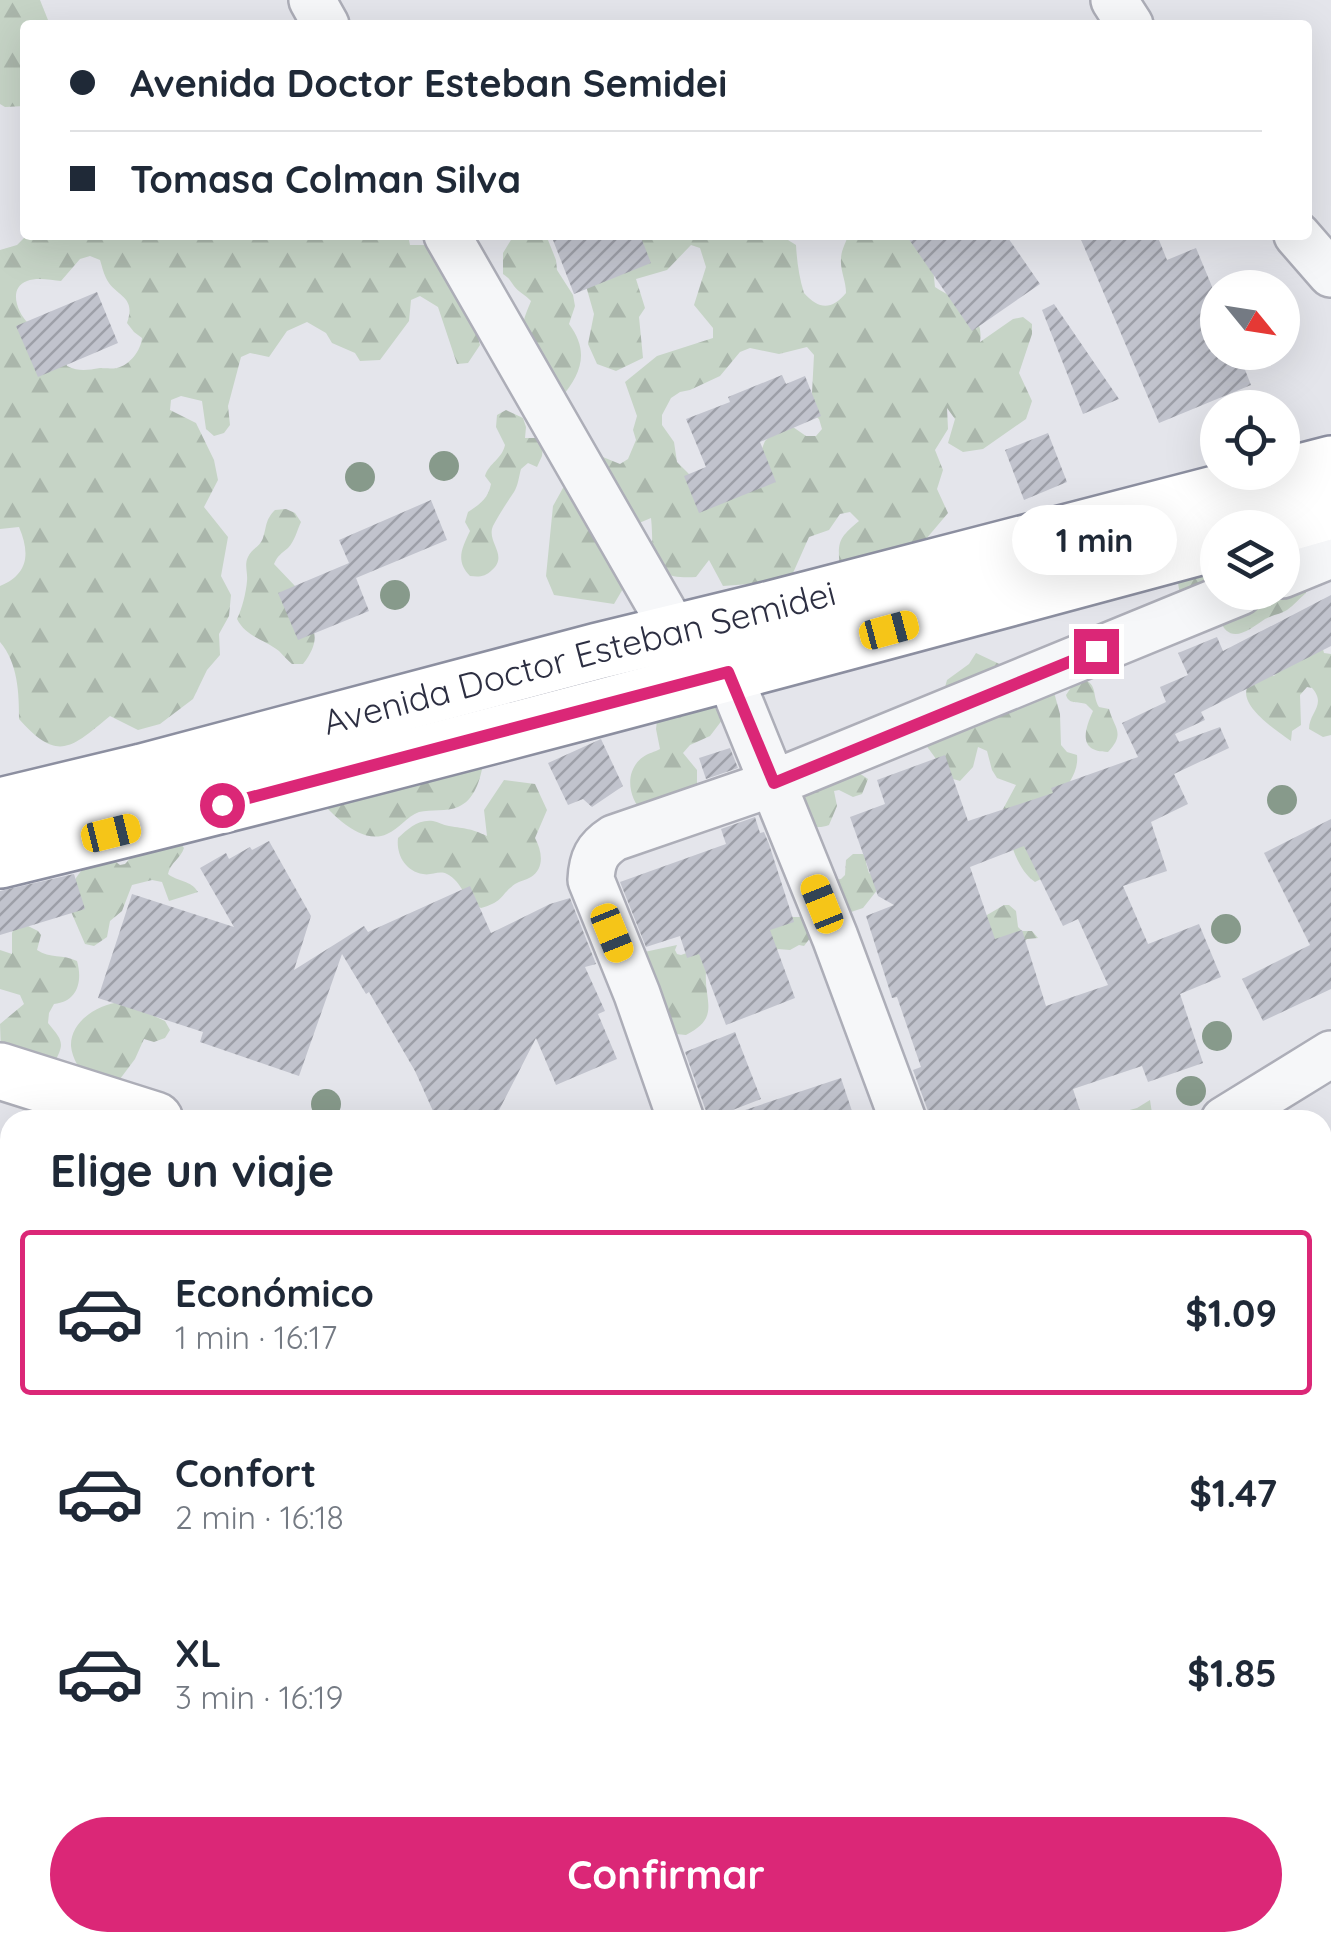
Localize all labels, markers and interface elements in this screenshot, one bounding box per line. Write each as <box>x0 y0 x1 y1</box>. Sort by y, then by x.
text: Avenida Doctor Esteban Semidei <box>130 59 727 107</box>
text: Tomasa Colman Silva <box>130 155 521 203</box>
north arrow <box>1200 270 1300 370</box>
map controls <box>1200 270 1300 610</box>
button: locate <box>1200 390 1300 490</box>
callout: 1 min <box>1014 506 1178 576</box>
button: layers <box>1200 510 1300 610</box>
text: 1 min <box>1056 520 1133 560</box>
street label: Avenida Doctor Esteban Semidei <box>318 570 840 744</box>
car <box>856 608 922 652</box>
route end <box>1074 629 1119 674</box>
route start <box>200 783 245 828</box>
car <box>78 811 144 855</box>
car <box>797 871 847 937</box>
car <box>587 900 637 966</box>
text: Elige un viaje <box>50 1142 334 1198</box>
icon: car <box>55 1268 145 1358</box>
text: Económico <box>175 1269 374 1317</box>
text: $1.09 <box>1185 1289 1277 1337</box>
text: 1 min · 16:17 <box>175 1317 337 1357</box>
icon: car <box>55 1448 145 1538</box>
text: Confort <box>175 1449 316 1497</box>
text: $1.47 <box>1189 1469 1277 1517</box>
text: 2 min · 16:18 <box>175 1497 344 1537</box>
icon: car <box>55 1628 145 1718</box>
text: XL <box>175 1629 221 1677</box>
text: $1.85 <box>1187 1649 1277 1697</box>
text: 3 min · 16:19 <box>175 1677 343 1717</box>
button: Confirmar <box>50 1817 1282 1932</box>

